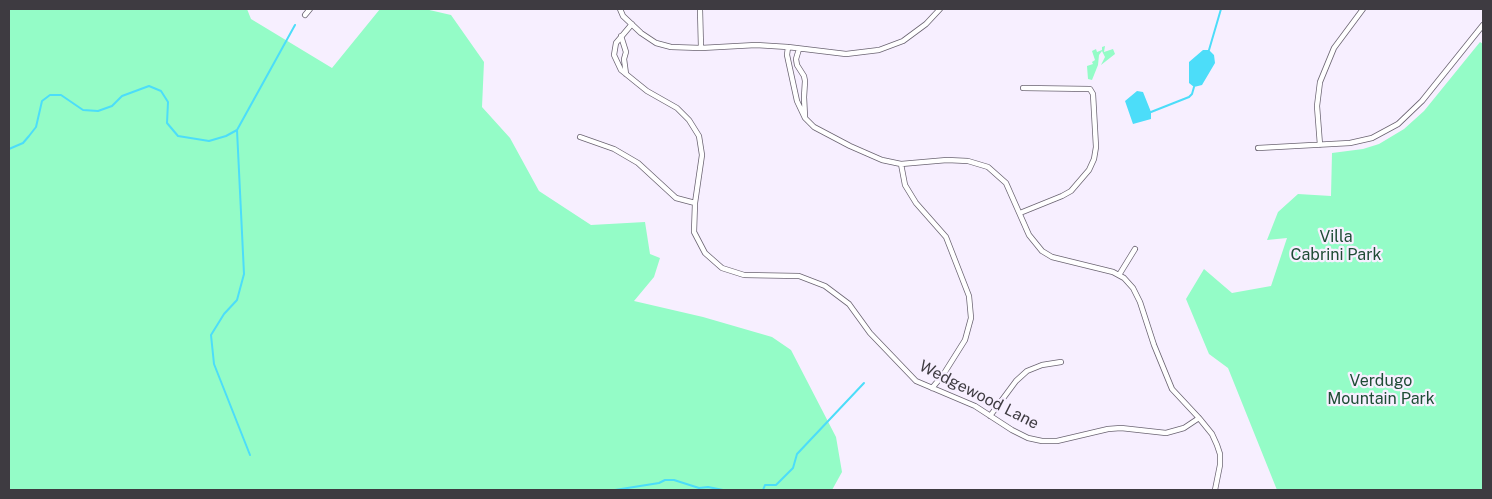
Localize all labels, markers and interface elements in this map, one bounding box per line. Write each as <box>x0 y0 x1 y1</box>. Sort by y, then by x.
park label: Villa Cabrini Park <box>1291 227 1381 265</box>
street label: Wedgewood Lane <box>916 357 1042 433</box>
park label: Verdugo Mountain Park <box>1327 371 1435 409</box>

